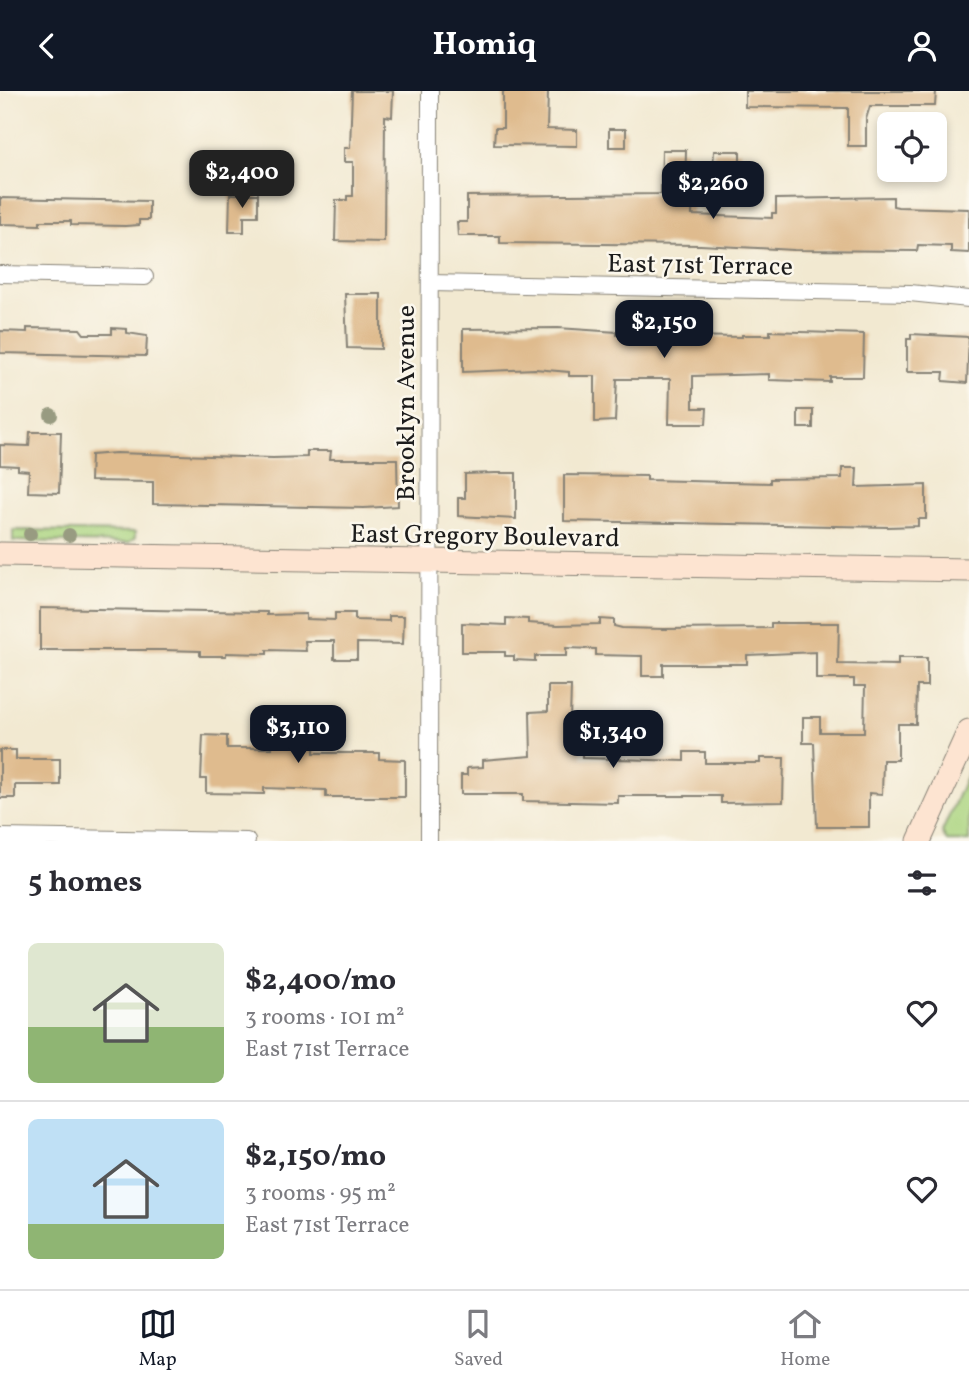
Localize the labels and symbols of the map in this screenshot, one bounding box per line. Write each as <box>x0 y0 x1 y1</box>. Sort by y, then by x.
pin: $2,400 <box>185 151 299 210</box>
pin: $2,260 <box>656 162 770 221</box>
street label: East 71st Terrace <box>607 246 793 286</box>
pin: $2,150 <box>607 301 721 360</box>
street label: Brooklyn Avenue <box>389 305 425 501</box>
street label: East Gregory Boulevard <box>350 517 620 557</box>
pin: $3,110 <box>241 705 355 765</box>
pin: $1,340 <box>556 711 670 770</box>

